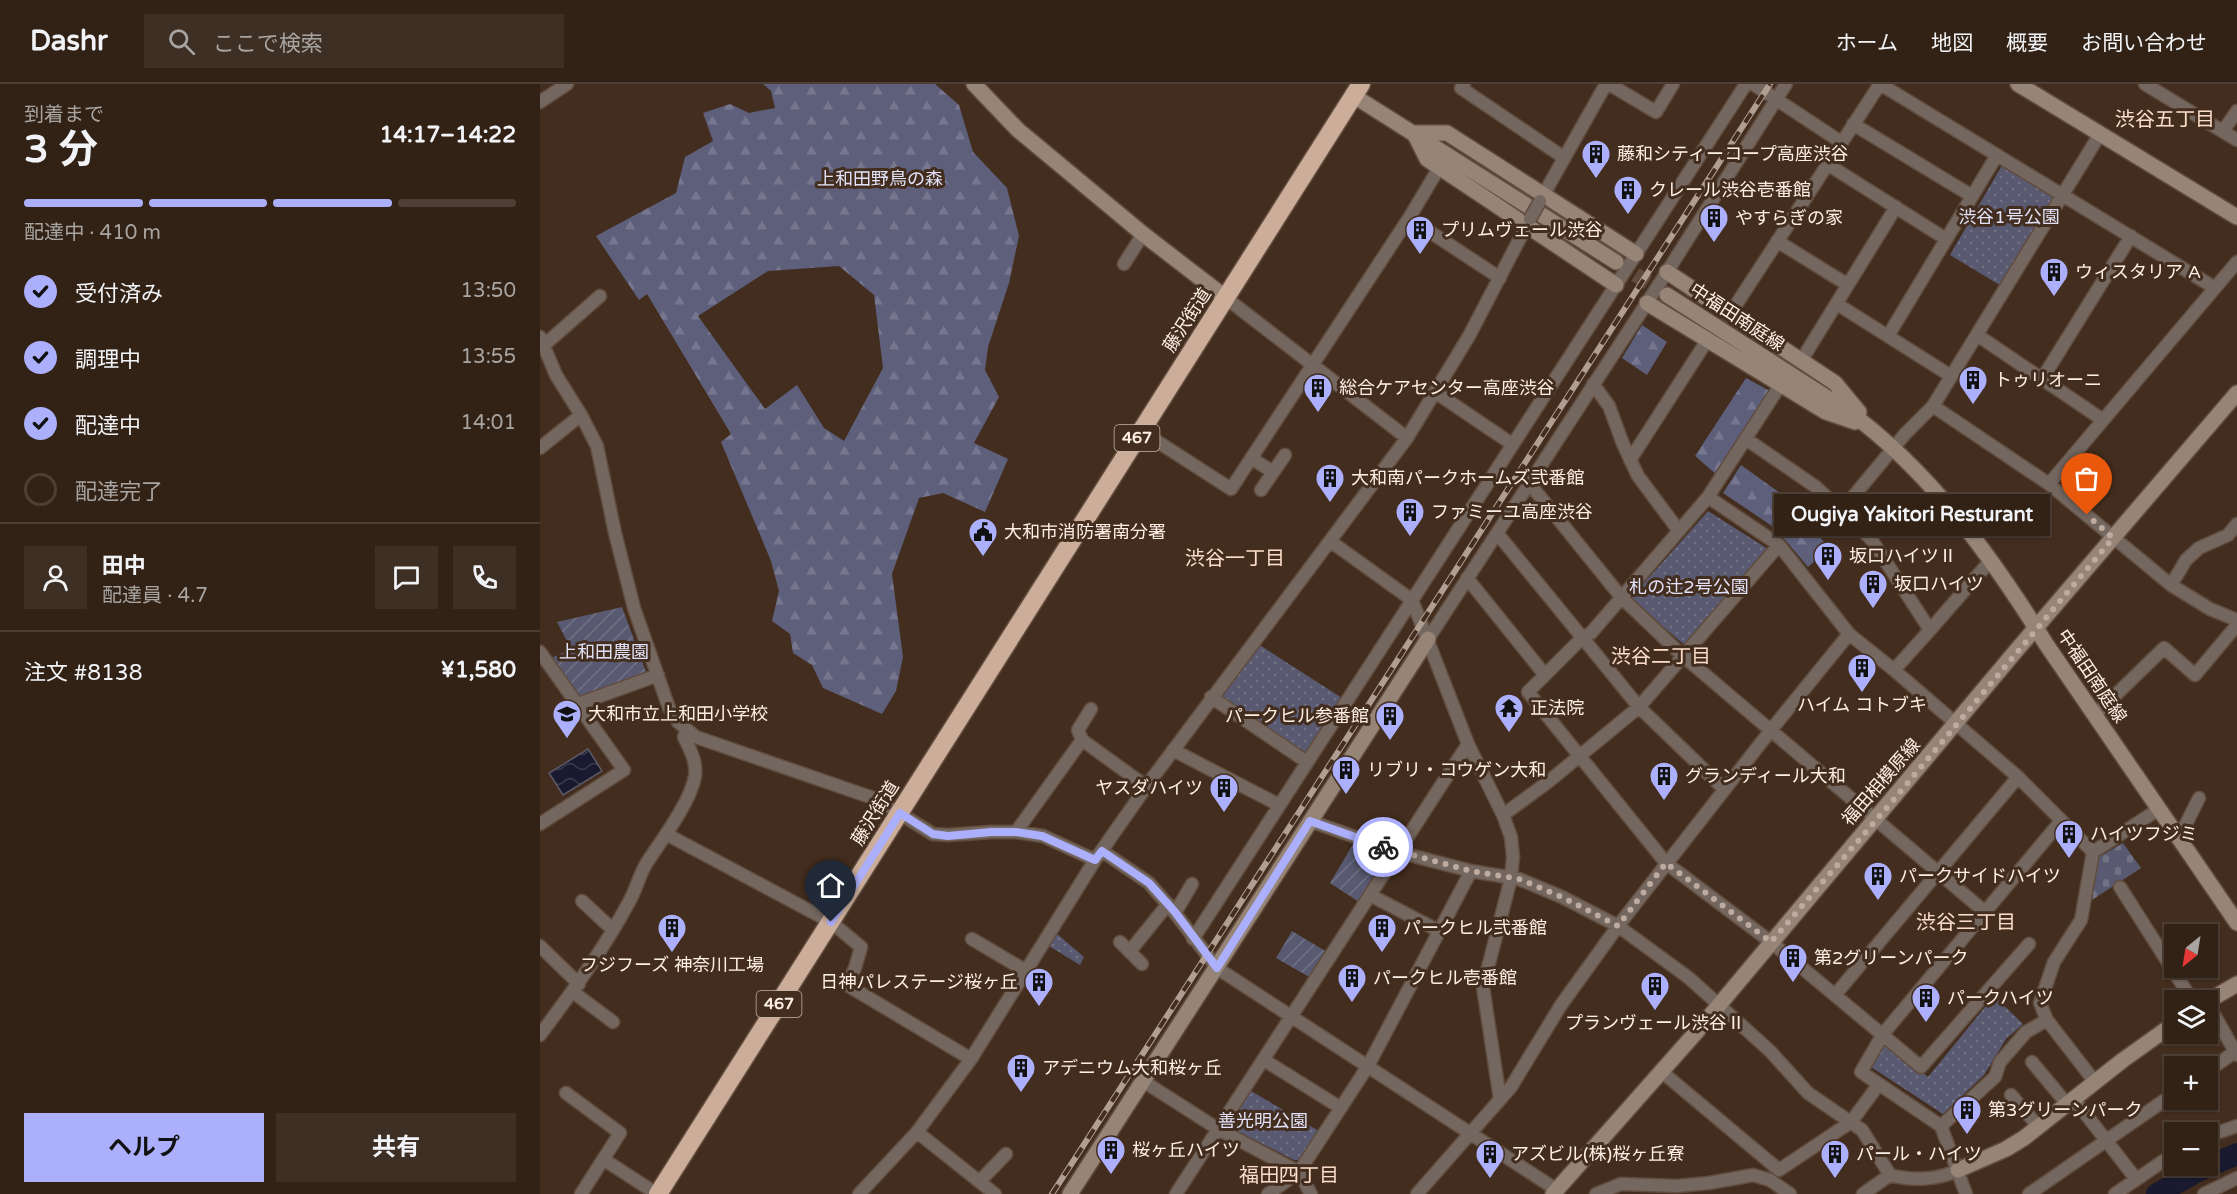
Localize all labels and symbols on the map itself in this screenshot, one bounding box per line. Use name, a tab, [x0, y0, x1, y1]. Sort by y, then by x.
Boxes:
district label: 渋谷五丁目	[2115, 108, 2215, 132]
building icon: 藤和シティーコープ高座渋谷	[1580, 138, 1612, 180]
place label: 藤和シティーコープ高座渋谷	[1617, 143, 1849, 165]
park label: 上和田野鳥の森	[817, 168, 943, 190]
building icon: クレール渋谷壱番館	[1612, 174, 1644, 216]
place label: クレール渋谷壱番館	[1649, 179, 1811, 201]
building icon: やすらぎの家	[1698, 202, 1730, 244]
park label: 渋谷1号公園	[1958, 206, 2060, 228]
place label: やすらぎの家	[1735, 207, 1843, 229]
building icon: プリムヴェール渋谷	[1404, 214, 1436, 256]
place label: プリムヴェール渋谷	[1441, 219, 1603, 241]
building icon: ウィスタリア A	[2038, 256, 2070, 298]
place label: ウィスタリア A	[2075, 261, 2201, 283]
street label: 中福田南庭線	[1686, 278, 1788, 356]
street label: 藤沢街道	[1158, 284, 1216, 356]
building icon: トゥリオーニ	[1957, 364, 1989, 406]
place label: トゥリオーニ	[1994, 369, 2102, 391]
building icon: 総合ケアセンター高座渋谷	[1302, 372, 1334, 414]
place label: 総合ケアセンター高座渋谷	[1339, 377, 1555, 399]
road number: 467	[1114, 425, 1160, 451]
pin	[2061, 453, 2112, 515]
building icon: 大和南パークホームズ弐番館	[1314, 462, 1346, 504]
place label: 大和南パークホームズ弐番館	[1351, 467, 1584, 489]
callout: Ougiya Yakitori Resturant	[1775, 494, 2051, 536]
building icon: ファミーユ高座渋谷	[1394, 496, 1426, 538]
place label: ファミーユ高座渋谷	[1431, 501, 1593, 523]
public building icon: 大和市消防署南分署	[967, 516, 999, 558]
place label: 大和市消防署南分署	[1004, 521, 1166, 543]
building icon: 坂口ハイツⅡ	[1812, 540, 1844, 582]
place label: 坂口ハイツⅡ	[1849, 545, 1957, 567]
district label: 渋谷一丁目	[1185, 547, 1285, 571]
building icon: 坂口ハイツ	[1857, 568, 1889, 610]
place label: 坂口ハイツ	[1894, 573, 1984, 595]
park label: 札の辻2号公園	[1629, 576, 1749, 598]
street label: 中福田南庭線	[2053, 625, 2131, 727]
park label: 上和田農園	[559, 641, 649, 663]
district label: 渋谷二丁目	[1611, 645, 1711, 669]
building icon: ハイム コトブキ	[1846, 652, 1878, 694]
temple icon: 正法院	[1493, 692, 1525, 734]
place label: ハイム コトブキ	[1797, 694, 1927, 716]
place label: 正法院	[1530, 697, 1584, 719]
school or university icon: 大和市立上和田小学校	[551, 698, 583, 740]
building icon: パークヒル参番館	[1374, 700, 1406, 742]
place label: 大和市立上和田小学校	[588, 703, 768, 725]
place label: パークヒル参番館	[1225, 705, 1369, 727]
street label: 福田相模原線	[1837, 734, 1925, 830]
building icon: リブリ・コウゲン大和	[1330, 754, 1362, 796]
place label: リブリ・コウゲン大和	[1367, 759, 1546, 781]
building icon: グランディール大和	[1648, 760, 1680, 802]
place label: グランディール大和	[1685, 765, 1846, 787]
building icon: ヤスダハイツ	[1208, 772, 1240, 814]
street label: 藤沢街道	[847, 777, 903, 849]
place label: ヤスダハイツ	[1095, 777, 1203, 799]
courier	[1353, 817, 1413, 877]
building icon: ハイツフジミ	[2053, 818, 2085, 860]
place label: ハイツフジミ	[2090, 823, 2198, 845]
pin	[805, 860, 856, 922]
building icon: パークサイドハイツ	[1862, 860, 1894, 902]
place label: パークサイドハイツ	[1899, 865, 2061, 887]
district label: 渋谷三丁目	[1916, 911, 2016, 935]
building icon: フジフーズ 神奈川工場	[656, 912, 688, 954]
building icon: パークヒル弐番館	[1366, 912, 1398, 954]
place label: パークヒル弐番館	[1403, 917, 1547, 939]
north arrow	[2164, 924, 2218, 978]
building icon: 第2グリーンパーク	[1777, 942, 1809, 984]
place label: 第2グリーンパーク	[1814, 947, 1968, 969]
place label: フジフーズ 神奈川工場	[580, 954, 764, 976]
building icon: パークヒル壱番館	[1336, 962, 1368, 1004]
building icon: 日神パレステージ桜ヶ丘	[1023, 966, 1055, 1008]
place label: パークヒル壱番館	[1373, 967, 1517, 989]
building icon: プランヴェール渋谷Ⅱ	[1639, 970, 1671, 1012]
place label: 日神パレステージ桜ヶ丘	[820, 971, 1018, 993]
building icon: パークハイツ	[1910, 982, 1942, 1024]
place label: パークハイツ	[1947, 987, 2054, 1009]
road number: 467	[756, 991, 802, 1017]
place label: プランヴェール渋谷Ⅱ	[1565, 1012, 1745, 1034]
building icon: アデニウム大和桜ヶ丘	[1005, 1052, 1037, 1094]
place label: アデニウム大和桜ヶ丘	[1042, 1057, 1222, 1079]
building icon: 第3グリーンパーク	[1951, 1094, 1983, 1136]
place label: 第3グリーンパーク	[1988, 1099, 2142, 1121]
park label: 善光明公園	[1218, 1110, 1308, 1132]
building icon: 桜ヶ丘ハイツ	[1095, 1134, 1127, 1176]
building icon: アズビル(株)桜ヶ丘寮	[1474, 1138, 1506, 1180]
building icon: パール・ハイツ	[1819, 1138, 1851, 1180]
place label: 桜ヶ丘ハイツ	[1132, 1139, 1240, 1161]
place label: アズビル(株)桜ヶ丘寮	[1511, 1143, 1684, 1165]
place label: パール・ハイツ	[1856, 1143, 1982, 1165]
district label: 福田四丁目	[1239, 1164, 1339, 1188]

